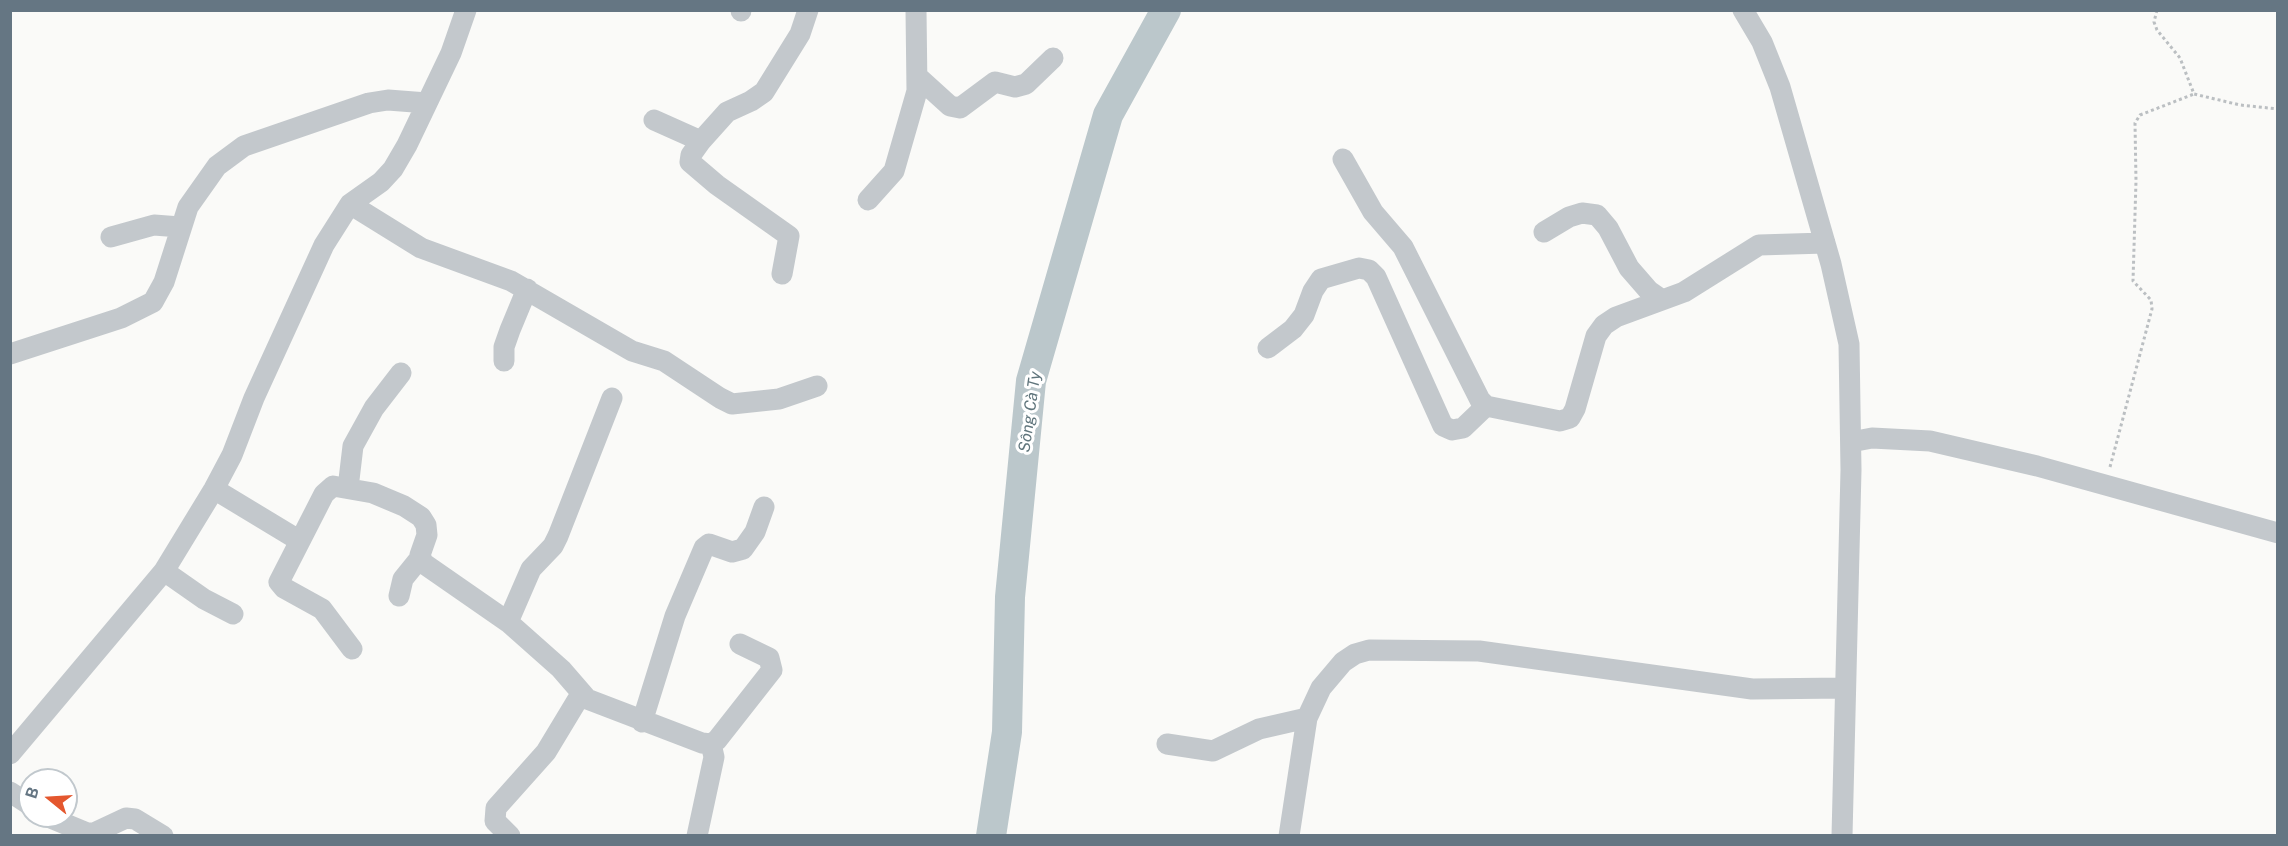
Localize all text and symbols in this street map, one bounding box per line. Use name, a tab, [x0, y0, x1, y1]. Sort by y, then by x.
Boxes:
water label: Sông Cà Ty	[1015, 370, 1045, 454]
north arrow	[18, 768, 78, 828]
text: B	[22, 785, 43, 801]

